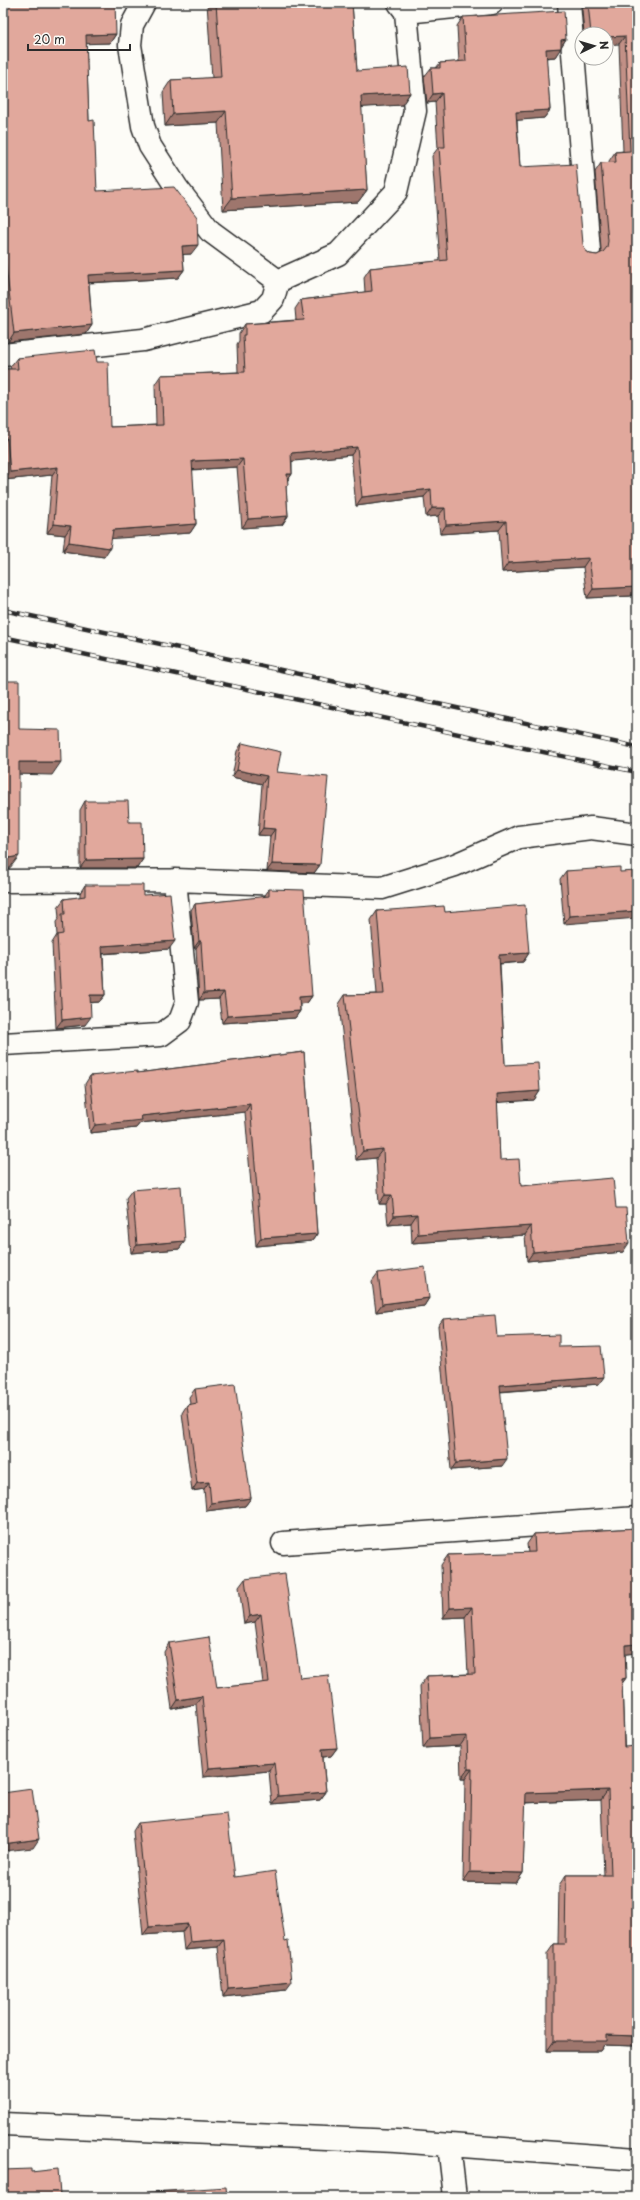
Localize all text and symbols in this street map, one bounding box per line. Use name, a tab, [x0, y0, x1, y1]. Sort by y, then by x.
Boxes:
scale bar	[28, 26, 130, 52]
north arrow	[574, 26, 614, 66]
text: 20 m	[34, 30, 65, 48]
text: N	[596, 40, 613, 50]

